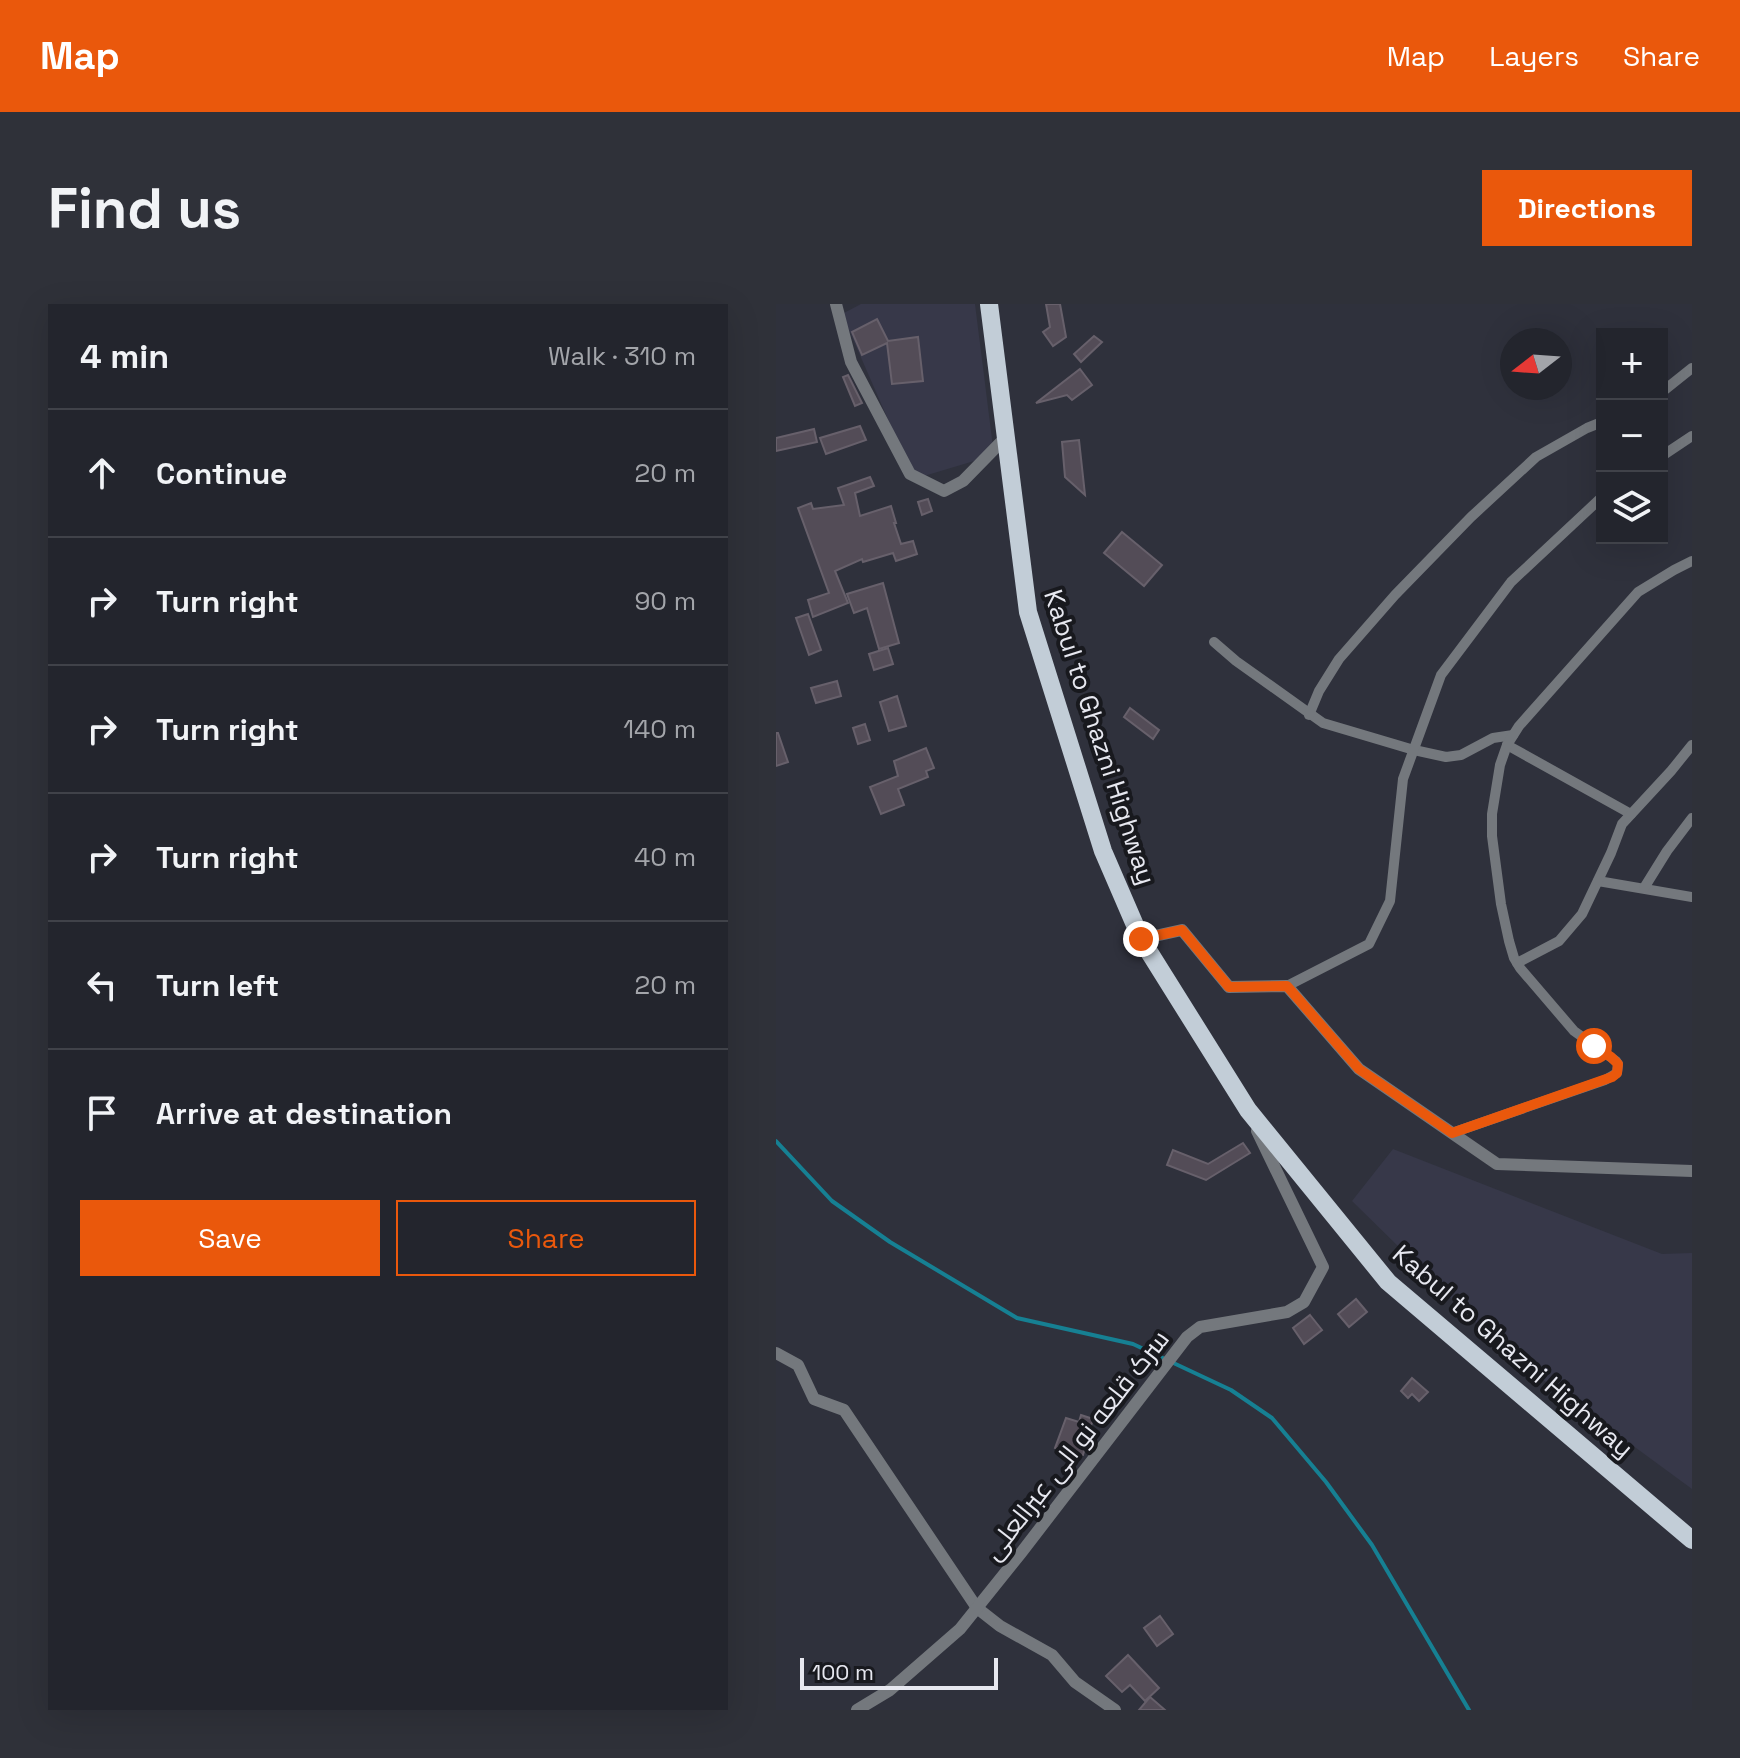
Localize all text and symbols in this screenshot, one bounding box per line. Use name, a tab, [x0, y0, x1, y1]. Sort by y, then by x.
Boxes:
text: Map	[40, 32, 120, 80]
text: Map	[1387, 38, 1445, 74]
text: Layers	[1489, 38, 1579, 74]
text: Share	[1623, 38, 1700, 74]
button: Directions	[1482, 170, 1692, 246]
text: Find us	[48, 173, 241, 244]
north arrow	[1500, 328, 1572, 400]
map controls	[1596, 328, 1668, 544]
button: +	[1596, 328, 1668, 400]
text: 4 min	[80, 335, 169, 378]
text: Walk · 310 m	[548, 339, 696, 373]
button: −	[1596, 400, 1668, 472]
icon: ahead	[80, 451, 124, 495]
text: Continue	[156, 454, 287, 493]
text: 20 m	[635, 456, 696, 490]
button: layers	[1596, 472, 1668, 544]
icon: right	[80, 579, 124, 623]
text: Turn right	[156, 582, 299, 621]
text: 90 m	[634, 584, 696, 618]
street label: Kabul to Ghazni Highway	[1036, 585, 1164, 889]
icon: right	[80, 707, 124, 751]
text: Turn right	[156, 710, 299, 749]
text: 140 m	[623, 712, 696, 746]
icon: right	[80, 835, 124, 879]
text: Turn right	[156, 838, 299, 877]
text: 40 m	[634, 840, 696, 874]
route end	[1123, 921, 1159, 957]
icon: left	[80, 963, 124, 1007]
text: Turn left	[156, 966, 279, 1005]
text: 20 m	[635, 968, 696, 1002]
route start	[1576, 1028, 1612, 1064]
icon: arrive	[80, 1091, 124, 1135]
text: Arrive at destination	[156, 1094, 452, 1133]
button: Save	[80, 1200, 380, 1276]
button: Share	[396, 1200, 696, 1276]
street label: Kabul to Ghazni Highway	[1385, 1237, 1641, 1465]
street label: سرک قلعه نو الی عبرالعلی	[976, 1323, 1176, 1567]
scale bar	[800, 1654, 998, 1690]
text: 100 m	[812, 1658, 874, 1686]

